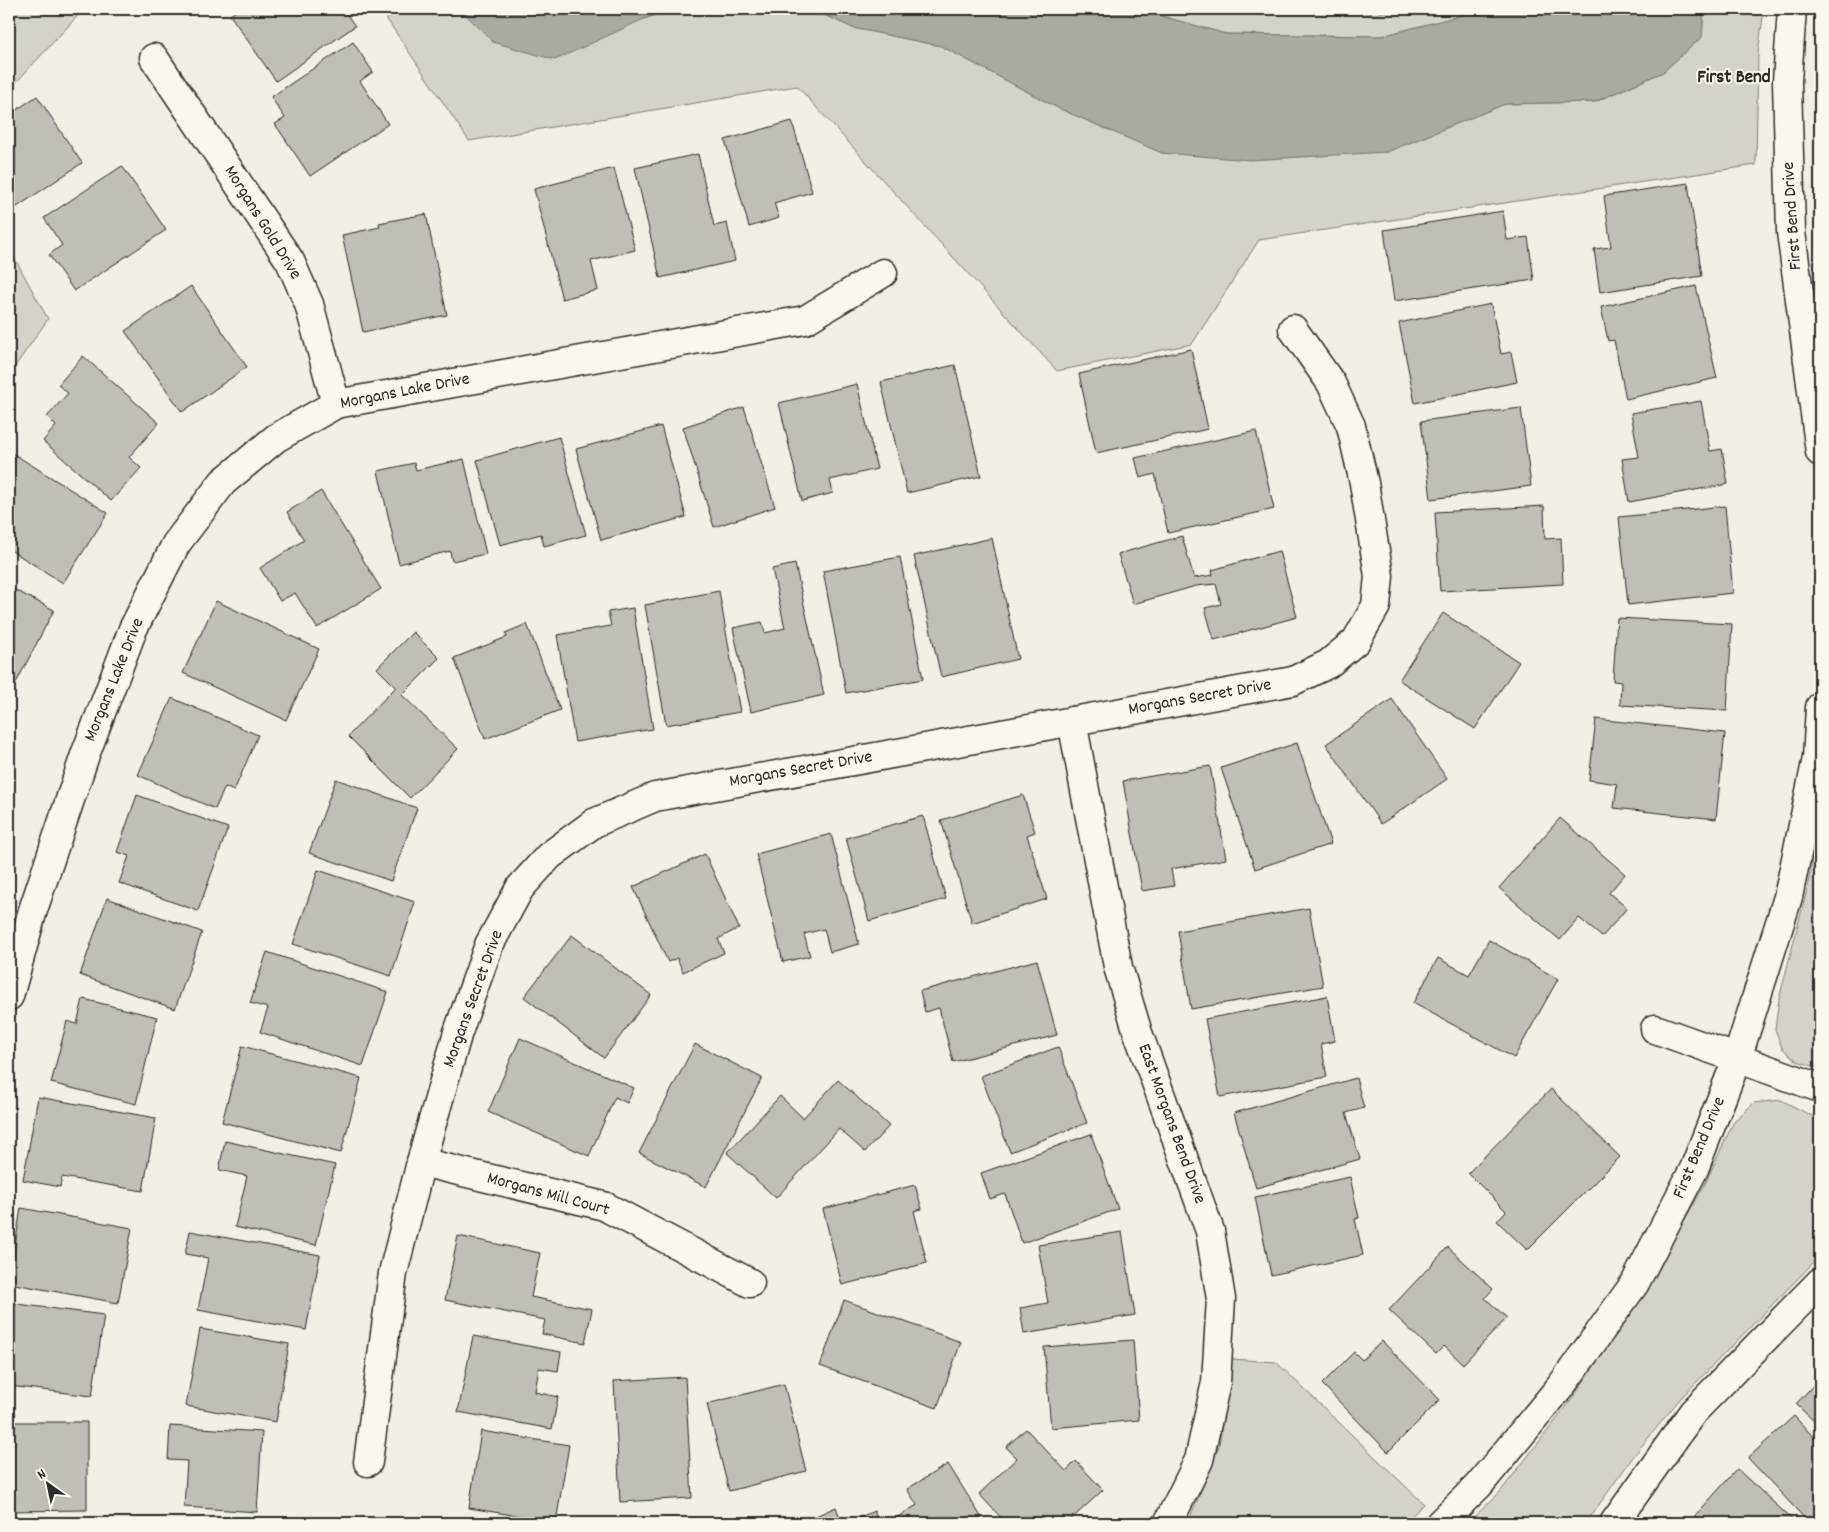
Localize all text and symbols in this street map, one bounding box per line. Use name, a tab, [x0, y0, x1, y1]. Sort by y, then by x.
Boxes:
district label: First Bend	[1697, 65, 1771, 92]
street label: Morgans Gold Drive	[217, 161, 307, 285]
street label: First Bend Drive	[1777, 161, 1809, 271]
street label: Morgans Lake Drive	[338, 367, 472, 417]
street label: Morgans Lake Drive	[79, 614, 151, 746]
street label: Morgans Secret Drive	[1127, 673, 1274, 723]
street label: Morgans Secret Drive	[728, 745, 875, 795]
street label: Morgans Secret Drive	[438, 927, 511, 1071]
street label: East Morgans Bend Drive	[1130, 1041, 1212, 1208]
street label: First Bend Drive	[1667, 1093, 1733, 1203]
street label: Morgans Mill Court	[484, 1167, 612, 1223]
north arrow	[22, 1460, 72, 1510]
text: N	[34, 1464, 50, 1485]

